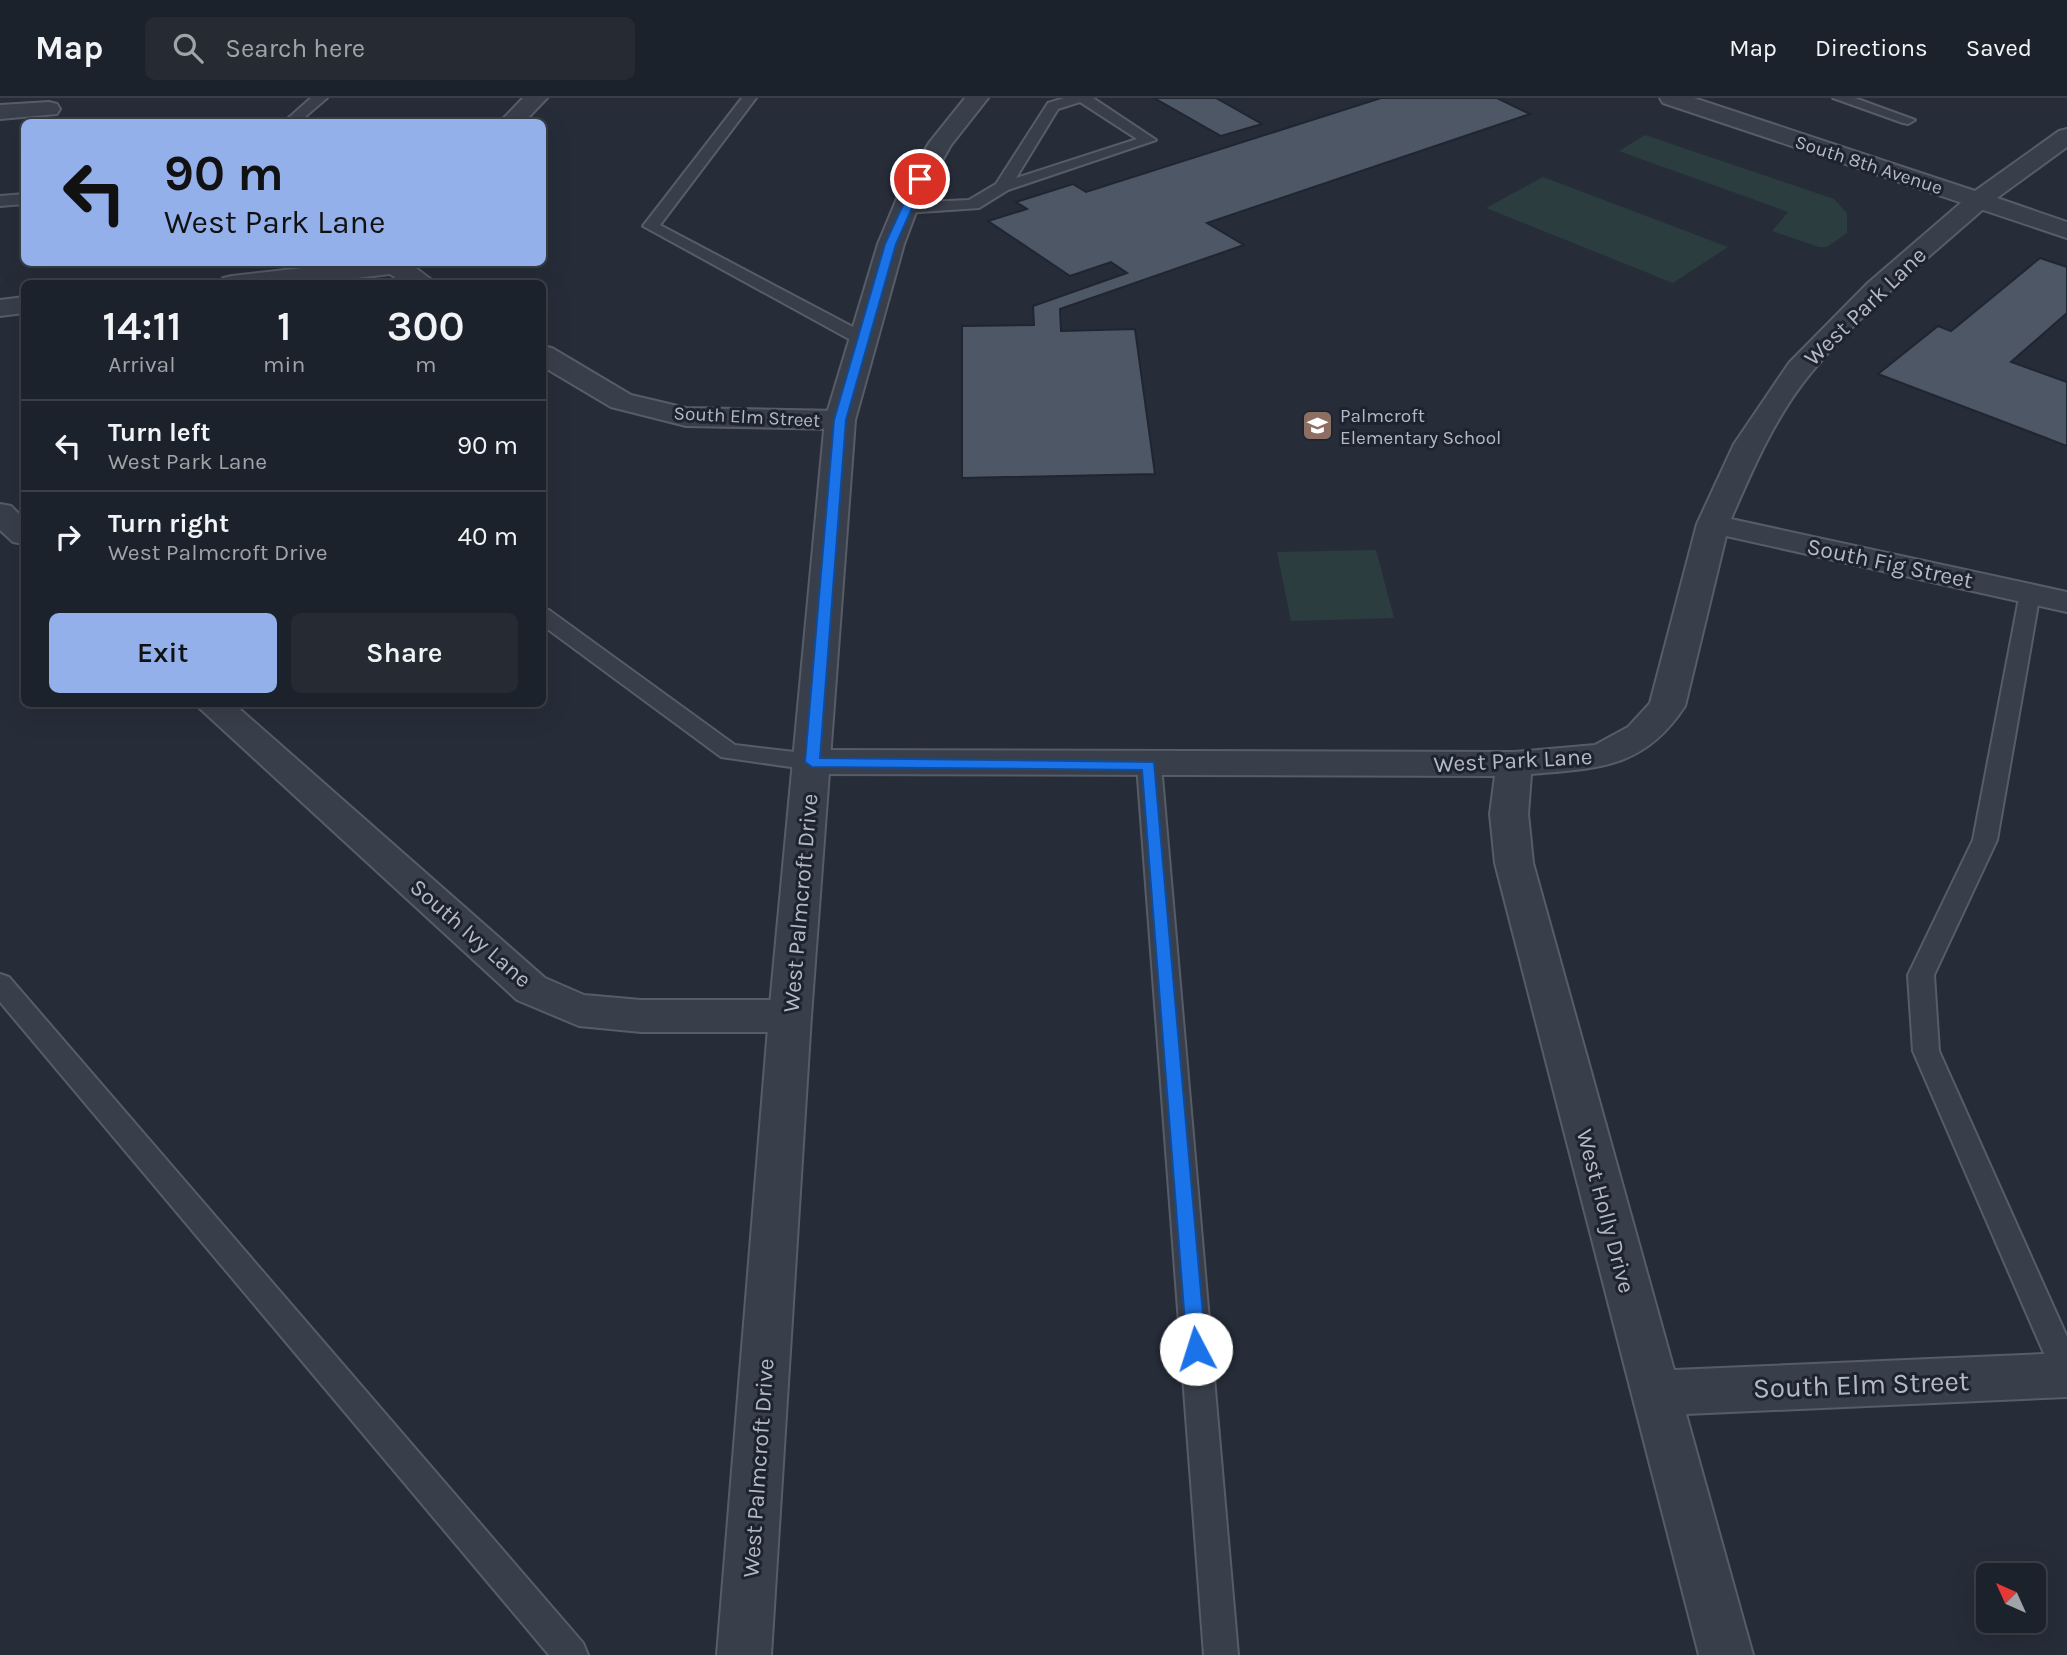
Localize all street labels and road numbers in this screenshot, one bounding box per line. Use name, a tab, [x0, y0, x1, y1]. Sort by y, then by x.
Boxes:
street label: South 8th Avenue	[1792, 131, 1945, 199]
street label: West Park Lane	[1799, 241, 1932, 371]
street label: South Elm Street	[673, 402, 821, 432]
street label: South Fig Street	[1804, 533, 1976, 594]
street label: West Park Lane	[1433, 743, 1593, 778]
street label: West Palmcroft Drive	[777, 792, 824, 1014]
street label: South Ivy Lane	[405, 873, 537, 993]
street label: West Holly Drive	[1571, 1126, 1640, 1296]
street label: West Palmcroft Drive	[737, 1358, 780, 1579]
street label: South Elm Street	[1752, 1364, 1970, 1405]

